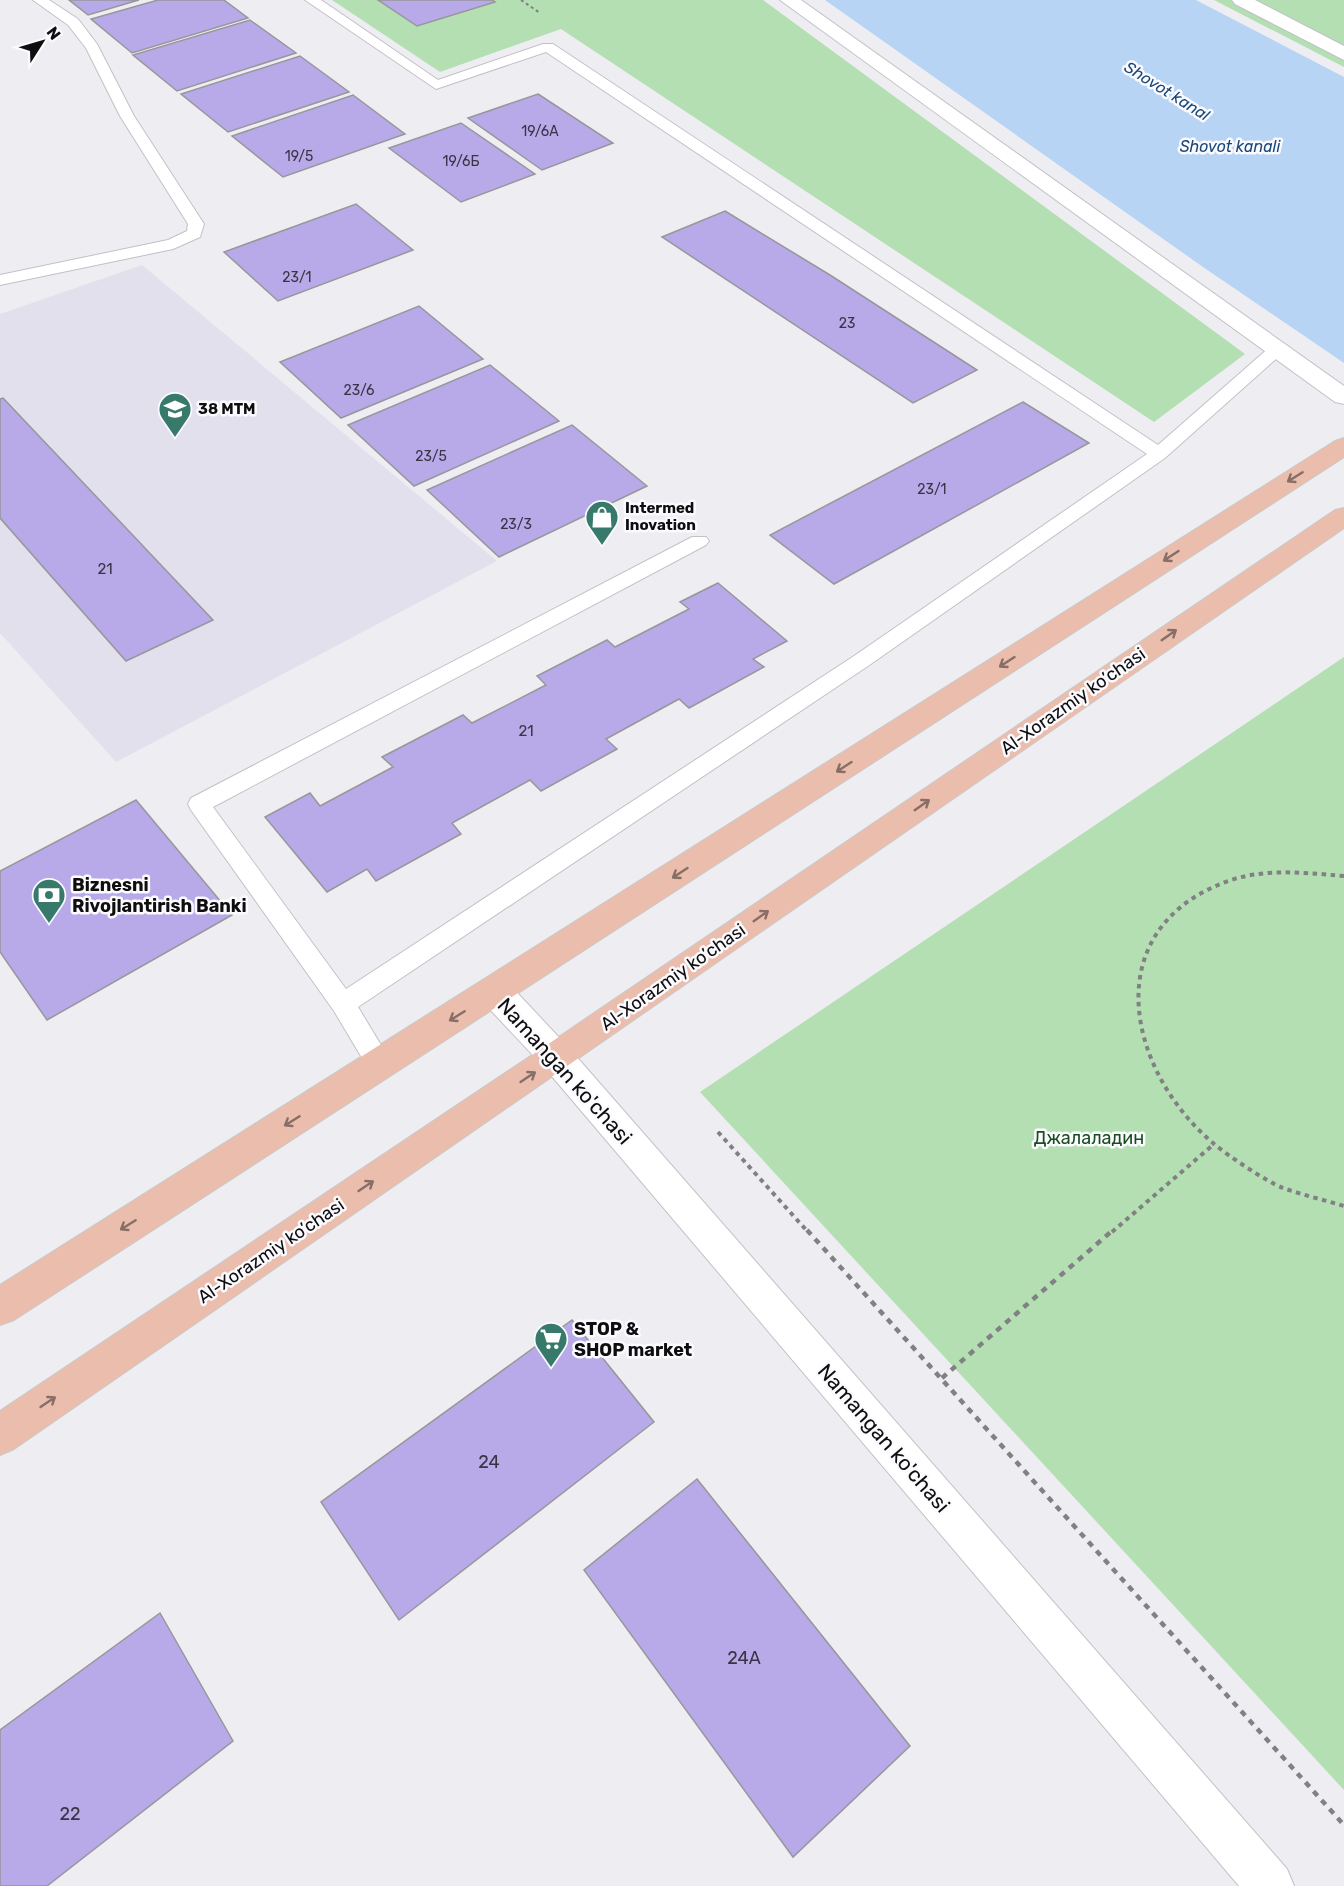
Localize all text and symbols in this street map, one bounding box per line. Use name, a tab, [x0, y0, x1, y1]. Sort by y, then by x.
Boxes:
north arrow	[12, 12, 72, 72]
text: N	[43, 23, 65, 44]
water label: Shovot kanal	[1121, 57, 1214, 125]
house number: 19/6А	[521, 123, 559, 140]
water label: Shovot kanali	[1180, 137, 1281, 156]
house number: 19/5	[285, 148, 313, 165]
house number: 19/6Б	[443, 153, 480, 170]
house number: 23/1	[282, 269, 312, 286]
house number: 23	[839, 315, 855, 332]
house number: 23/6	[343, 382, 375, 399]
school or university icon: 38 MTM	[157, 391, 193, 438]
place label: 38 MTM	[198, 400, 256, 418]
house number: 23/5	[415, 448, 447, 465]
one-way arrow	[1287, 471, 1303, 483]
house number: 23/1	[917, 481, 947, 498]
shop icon: Intermed Inovation	[584, 499, 620, 546]
place label: Intermed Inovation	[625, 499, 696, 534]
house number: 23/3	[500, 516, 532, 533]
one-way arrow	[1164, 550, 1180, 562]
house number: 21	[97, 560, 113, 578]
one-way arrow	[1160, 629, 1176, 641]
street label: Al-Xorazmiy ko’chasi	[996, 643, 1150, 759]
one-way arrow	[999, 655, 1016, 668]
house number: 21	[518, 722, 534, 740]
one-way arrow	[836, 761, 852, 773]
one-way arrow	[913, 799, 929, 811]
one-way arrow	[672, 867, 689, 879]
place label: Biznesni Rivojlantirish Banki	[72, 874, 247, 917]
bank icon: Biznesni Rivojlantirish Banki	[31, 877, 67, 924]
one-way arrow	[752, 910, 769, 922]
street label: Al-Xorazmiy ko’chasi	[596, 919, 750, 1035]
street label: Namangan ko'chasi	[493, 993, 637, 1149]
one-way arrow	[449, 1010, 466, 1022]
one-way arrow	[519, 1071, 535, 1083]
one-way arrow	[284, 1114, 301, 1127]
park label: Джалаладин	[1034, 1127, 1144, 1149]
one-way arrow	[357, 1180, 374, 1192]
street label: Al-Xorazmiy ko’chasi	[194, 1194, 348, 1308]
one-way arrow	[120, 1220, 137, 1232]
place label: STOP & SHOP market	[574, 1318, 692, 1361]
supermarket icon: STOP & SHOP market	[533, 1321, 569, 1368]
street label: Namangan ko'chasi	[813, 1359, 955, 1517]
one-way arrow	[40, 1396, 56, 1408]
house number: 24	[478, 1451, 500, 1473]
house number: 24A	[727, 1647, 761, 1669]
house number: 22	[59, 1803, 81, 1825]

